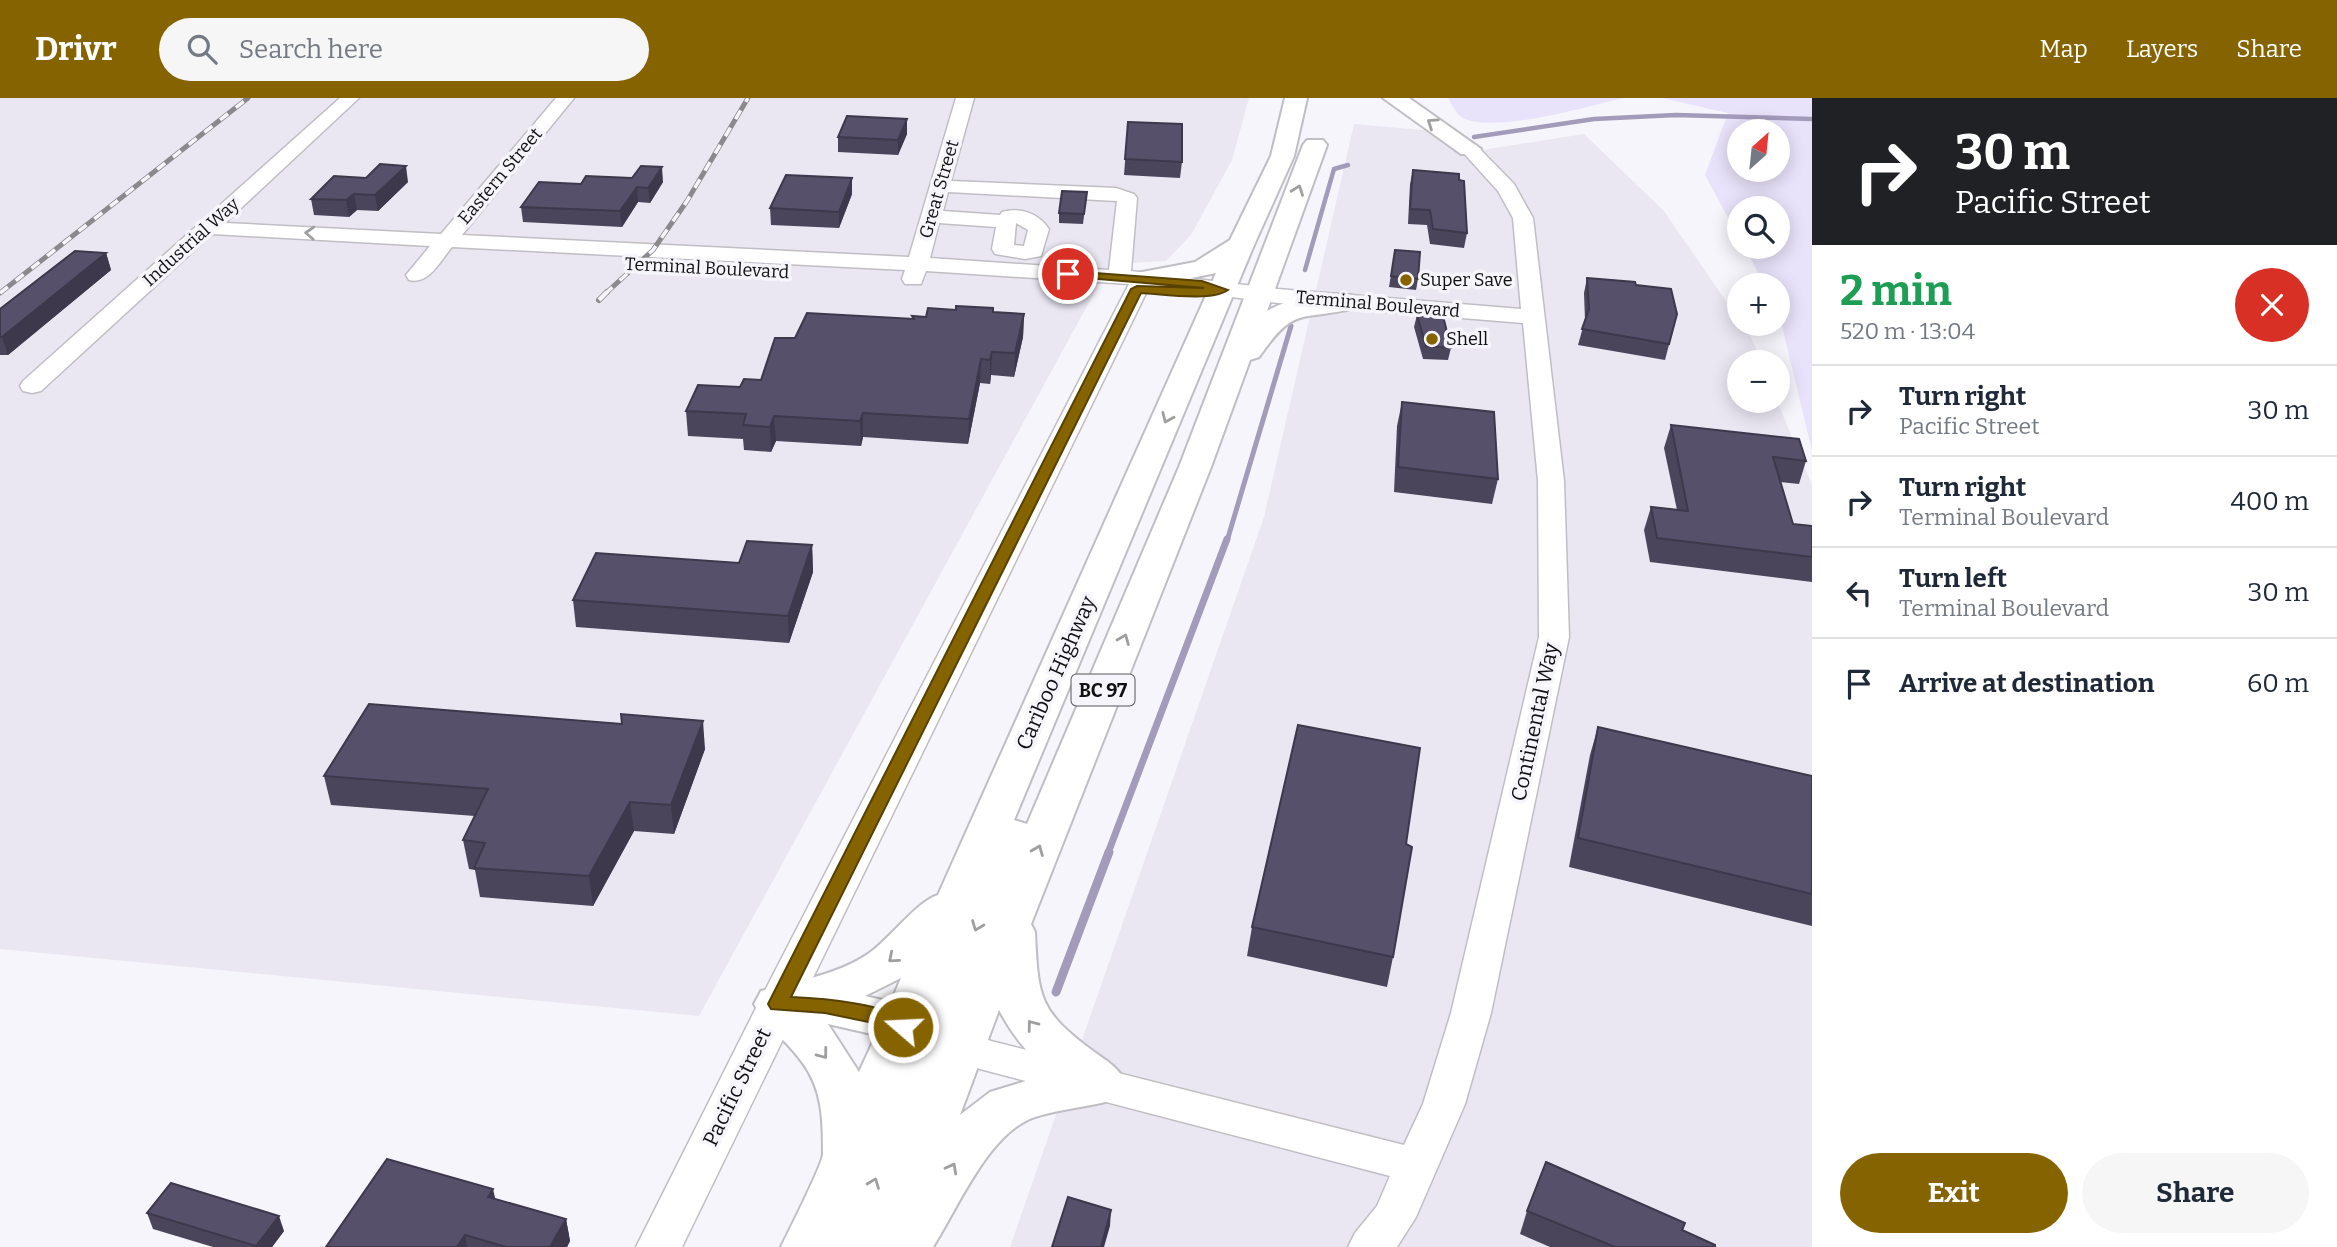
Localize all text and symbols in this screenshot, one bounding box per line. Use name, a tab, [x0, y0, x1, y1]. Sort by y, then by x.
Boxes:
search box	[159, 18, 649, 81]
text: Drivr	[35, 29, 117, 69]
icon: search	[183, 30, 221, 68]
text: Search here	[239, 34, 383, 65]
text: Map	[2040, 35, 2088, 63]
text: Layers	[2126, 35, 2198, 63]
text: Share	[2236, 35, 2302, 63]
one-way arrow	[1426, 118, 1439, 131]
north arrow	[1727, 119, 1790, 182]
map controls	[1727, 119, 1790, 413]
street label: Eastern Street	[453, 123, 547, 229]
text: 30 m	[1955, 123, 2070, 182]
icon: right	[1840, 126, 1931, 217]
street label: Great Street	[914, 137, 964, 241]
text: Pacific Street	[1955, 183, 2150, 221]
one-way arrow	[1290, 184, 1304, 197]
street label: Industrial Way	[138, 193, 244, 291]
button: search	[1727, 196, 1790, 259]
one-way arrow	[305, 225, 316, 240]
pin	[1038, 244, 1098, 304]
street label: Terminal Boulevard	[624, 253, 790, 283]
icon: arrive	[1049, 255, 1087, 293]
text: 2 min	[1840, 266, 1952, 316]
button: close	[2235, 268, 2309, 342]
place label: Super Save	[1420, 269, 1513, 291]
marker: Super Save	[1398, 272, 1414, 288]
button: +	[1727, 273, 1790, 336]
street label: Terminal Boulevard	[1295, 286, 1461, 322]
text: 520 m · 13:04	[1840, 317, 1975, 345]
place label: Shell	[1446, 328, 1488, 350]
marker: Shell	[1424, 331, 1440, 347]
button: −	[1727, 350, 1790, 413]
text: Turn right	[1899, 381, 2026, 412]
icon: right	[1840, 392, 1878, 430]
text: 30 m	[2248, 395, 2309, 426]
one-way arrow	[1161, 411, 1175, 423]
text: Pacific Street	[1899, 412, 2040, 440]
text: Turn right	[1899, 472, 2026, 503]
icon: right	[1840, 483, 1878, 521]
text: 400 m	[2230, 486, 2309, 517]
text: Terminal Boulevard	[1899, 503, 2109, 531]
text: Turn left	[1899, 563, 2007, 594]
icon: left	[1840, 574, 1878, 612]
text: 30 m	[2248, 577, 2309, 608]
street label: Cariboo Highway	[1010, 591, 1102, 754]
text: Terminal Boulevard	[1899, 594, 2109, 622]
one-way arrow	[1116, 634, 1130, 647]
street label: Continental Way	[1506, 640, 1565, 803]
icon: arrive	[1840, 665, 1878, 703]
text: Arrive at destination	[1899, 668, 2154, 699]
text: 60 m	[2247, 668, 2309, 699]
road number: BC 97	[1072, 674, 1134, 706]
one-way arrow	[1029, 844, 1043, 856]
one-way arrow	[972, 920, 986, 932]
one-way arrow	[889, 950, 901, 963]
position arrow	[866, 990, 940, 1064]
one-way arrow	[1027, 1020, 1040, 1033]
street label: Pacific Street	[697, 1023, 777, 1150]
one-way arrow	[815, 1046, 827, 1059]
button: Exit	[1840, 1153, 2068, 1233]
button: Share	[2082, 1153, 2309, 1233]
one-way arrow	[944, 1163, 957, 1175]
one-way arrow	[865, 1178, 879, 1190]

